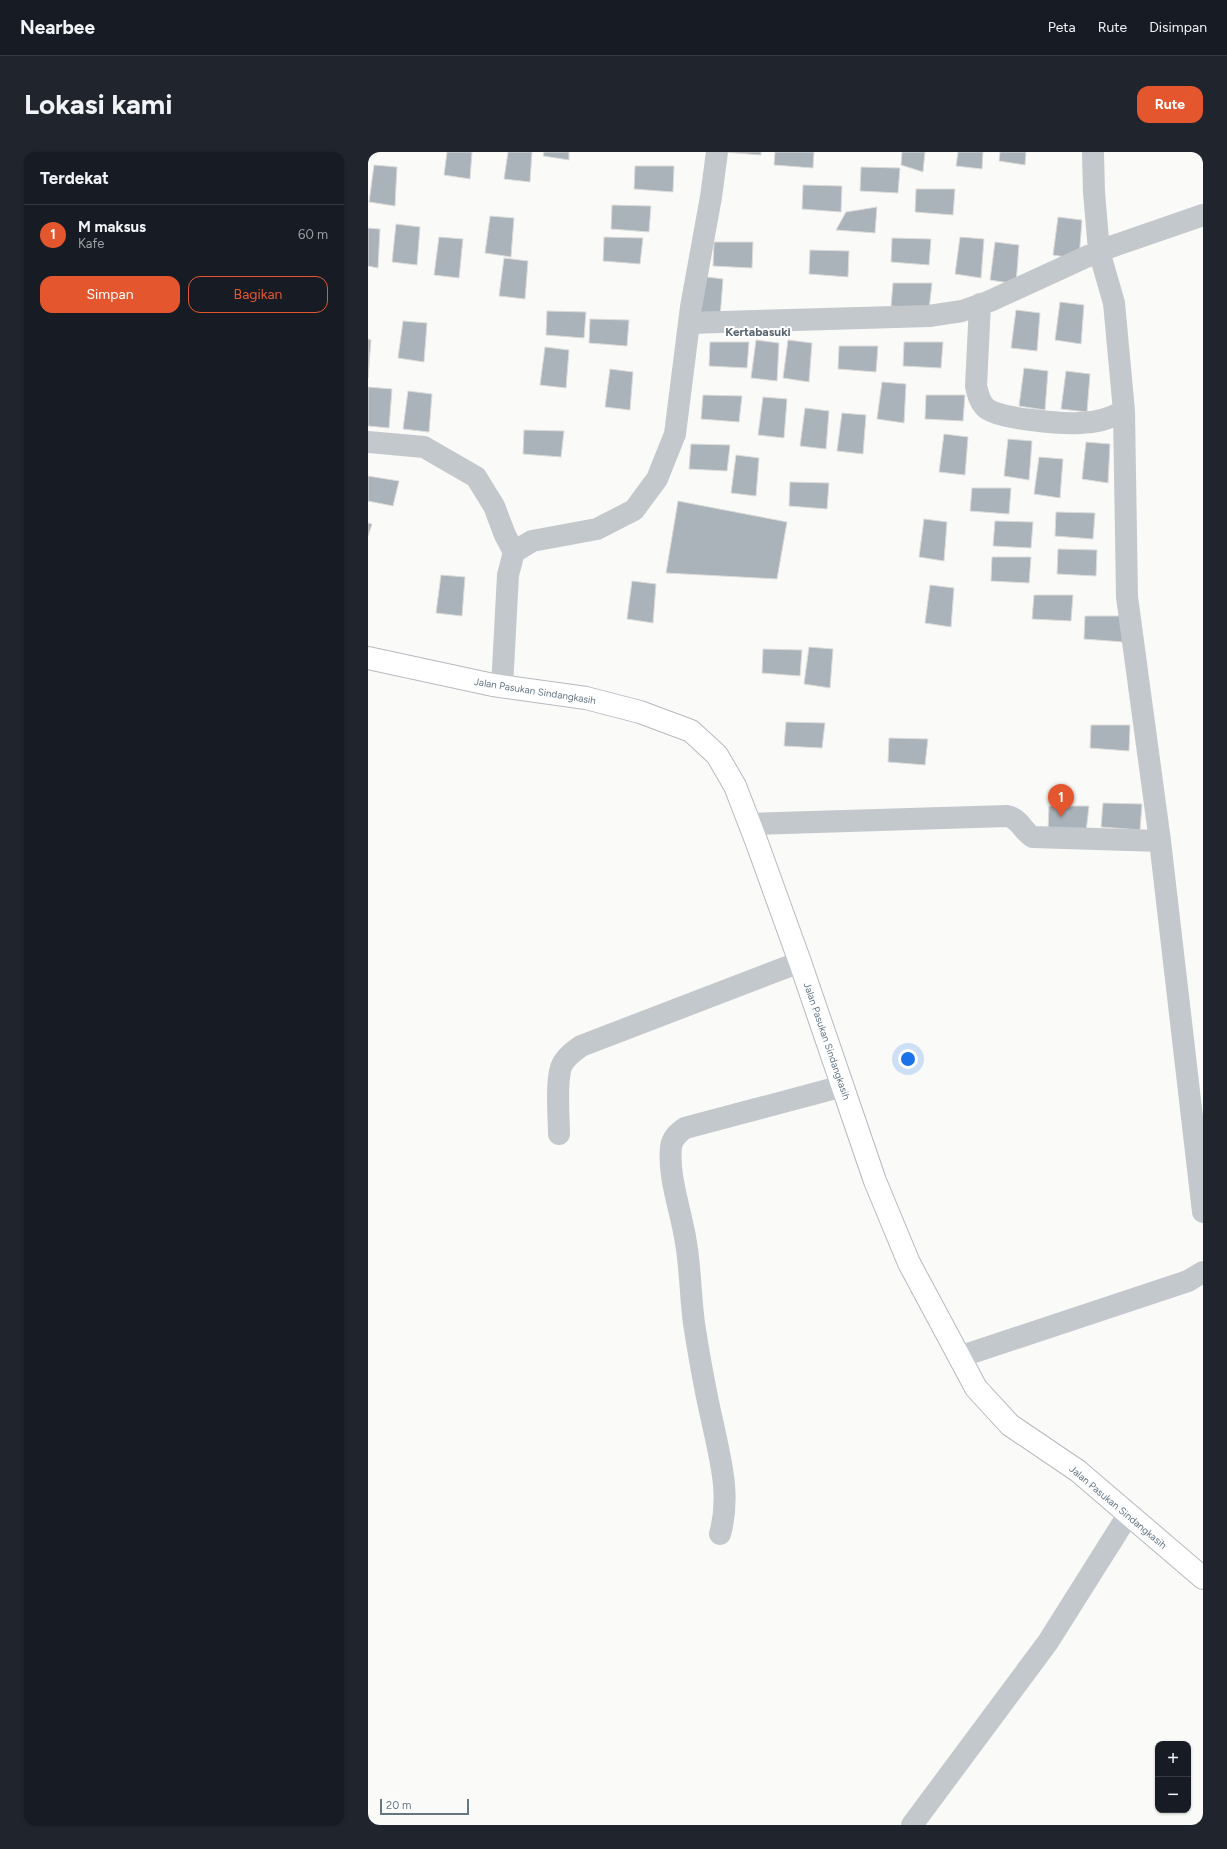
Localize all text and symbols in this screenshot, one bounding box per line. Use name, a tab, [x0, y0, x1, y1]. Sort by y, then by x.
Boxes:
text: Nearbee	[20, 16, 95, 39]
text: Peta	[1048, 19, 1076, 36]
text: Rute	[1098, 19, 1127, 36]
text: Disimpan	[1149, 19, 1207, 36]
button: Rute	[1137, 86, 1203, 123]
text: Lokasi kami	[24, 87, 173, 121]
text: Terdekat	[40, 168, 109, 188]
text: M maksus	[78, 218, 146, 236]
text: 1	[50, 227, 56, 242]
text: 60 m	[298, 227, 328, 242]
text: Kafe	[78, 236, 104, 251]
button: Simpan	[40, 276, 180, 313]
button: Bagikan	[188, 276, 328, 313]
district label: Kertabasuki	[725, 325, 791, 339]
street label: Jalan Pasukan Sindangkasih	[473, 675, 597, 707]
pin: 1	[1048, 784, 1074, 817]
street label: Jalan Pasukan Sindangkasih	[801, 981, 853, 1102]
your location	[898, 1049, 918, 1069]
street label: Jalan Pasukan Sindangkasih	[1067, 1462, 1170, 1552]
map controls	[1155, 1741, 1191, 1813]
button: +	[1155, 1741, 1191, 1777]
button: −	[1155, 1777, 1191, 1813]
scale bar	[380, 1797, 469, 1816]
text: 20 m	[386, 1799, 411, 1812]

